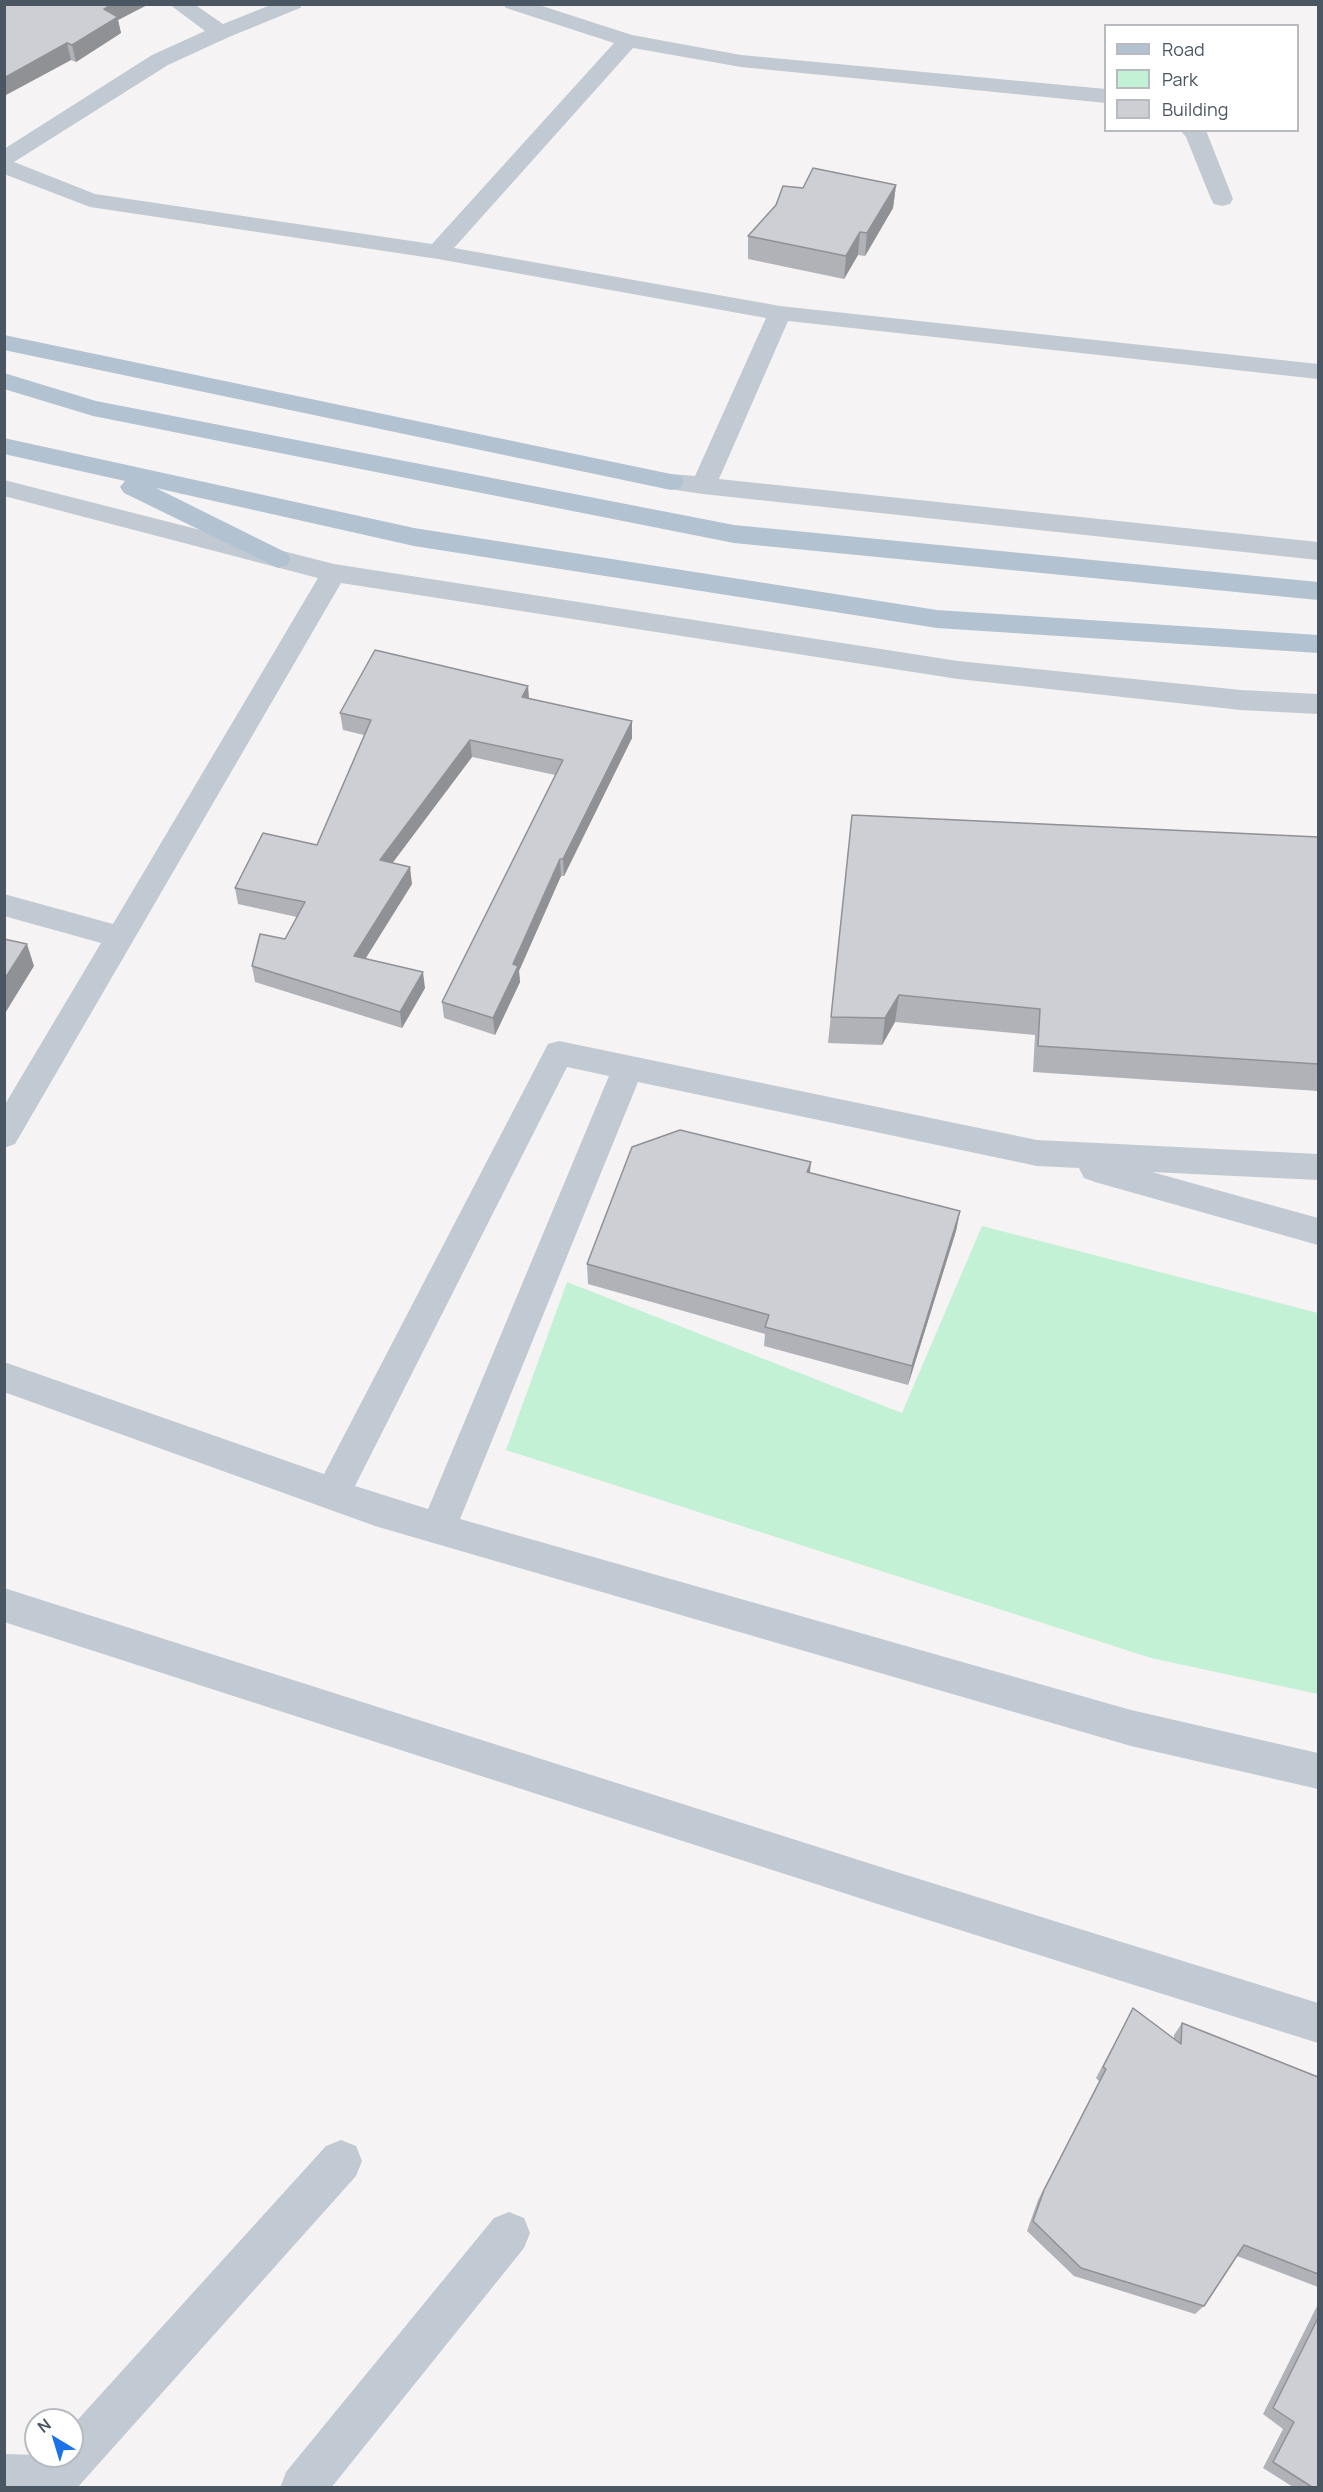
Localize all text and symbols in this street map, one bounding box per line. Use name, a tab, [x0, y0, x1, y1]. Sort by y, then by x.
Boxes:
legend	[1104, 24, 1299, 132]
text: Road	[1162, 37, 1205, 61]
text: Park	[1162, 67, 1198, 91]
text: Building	[1162, 97, 1228, 121]
north arrow	[24, 2408, 84, 2468]
text: N	[33, 2413, 55, 2438]

